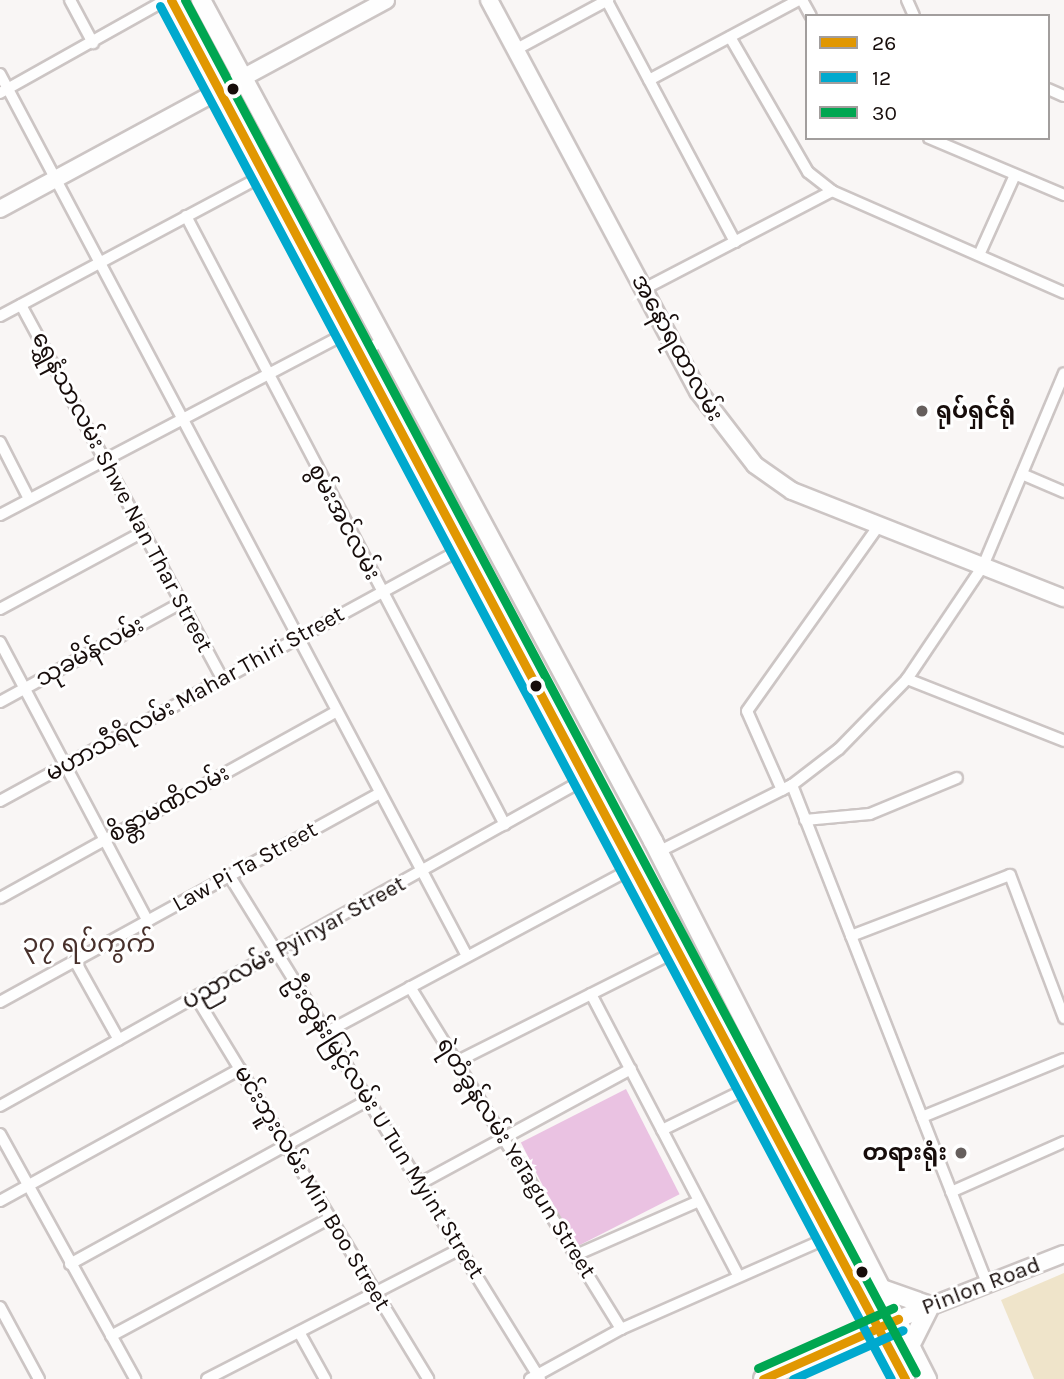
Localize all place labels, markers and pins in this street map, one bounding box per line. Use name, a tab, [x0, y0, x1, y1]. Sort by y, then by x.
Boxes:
unlabelled marker	[226, 82, 240, 96]
place label: ရုပ်ရှင်ရုံ	[936, 397, 1015, 425]
marker: ရုပ်ရှင်ရုံ	[914, 403, 930, 419]
unlabelled marker	[529, 679, 543, 693]
place label: တရားရုံး	[862, 1139, 947, 1167]
marker: တရားရုံး	[953, 1145, 969, 1161]
unlabelled marker	[855, 1265, 869, 1279]

